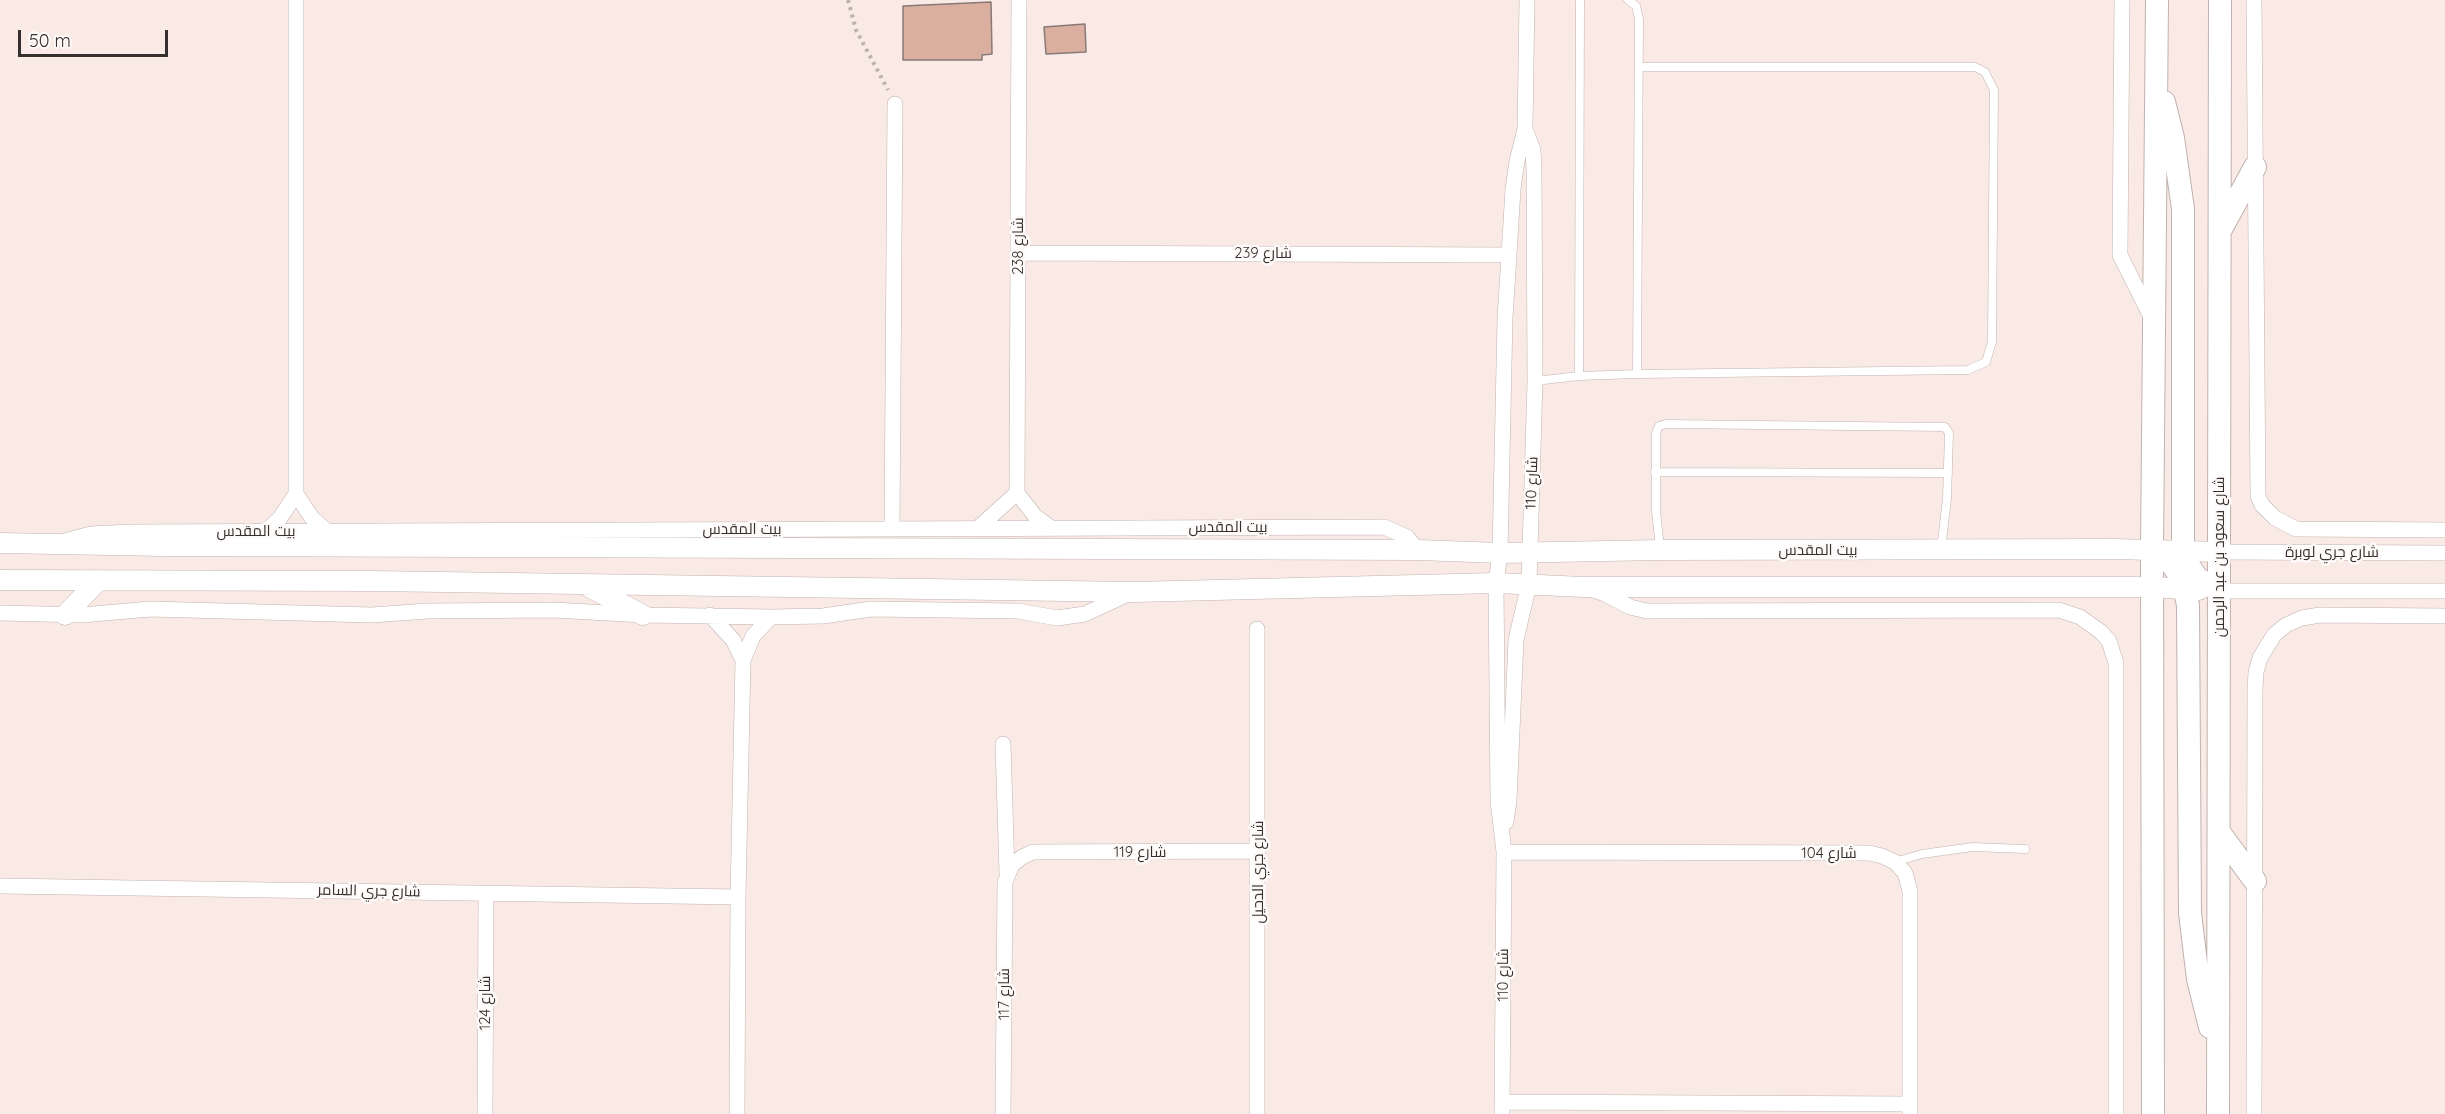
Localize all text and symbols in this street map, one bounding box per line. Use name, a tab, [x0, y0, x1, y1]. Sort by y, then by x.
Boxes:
scale bar	[21, 18, 171, 56]
text: 50 m	[29, 29, 71, 52]
street label: شارع 238	[1009, 217, 1027, 275]
street label: شارع 239	[1234, 244, 1292, 262]
street label: شارع 110	[1522, 456, 1542, 510]
street label: شارع سعود بن عبد الرحمن	[2210, 477, 2228, 637]
street label: بيت المقدس	[1189, 518, 1267, 536]
street label: بيت المقدس	[703, 520, 781, 538]
street label: بيت المقدس	[217, 522, 295, 540]
street label: بيت المقدس	[1779, 541, 1857, 559]
street label: شارع جري لوبرة	[2285, 543, 2379, 561]
street label: شارع جري الدحيل	[1249, 821, 1267, 923]
street label: شارع 119	[1114, 843, 1166, 861]
street label: شارع 104	[1801, 844, 1857, 862]
street label: شارع جري السامر	[317, 881, 421, 901]
street label: شارع 110	[1494, 948, 1512, 1002]
street label: شارع 117	[995, 968, 1013, 1020]
street label: شارع 124	[476, 976, 494, 1030]

